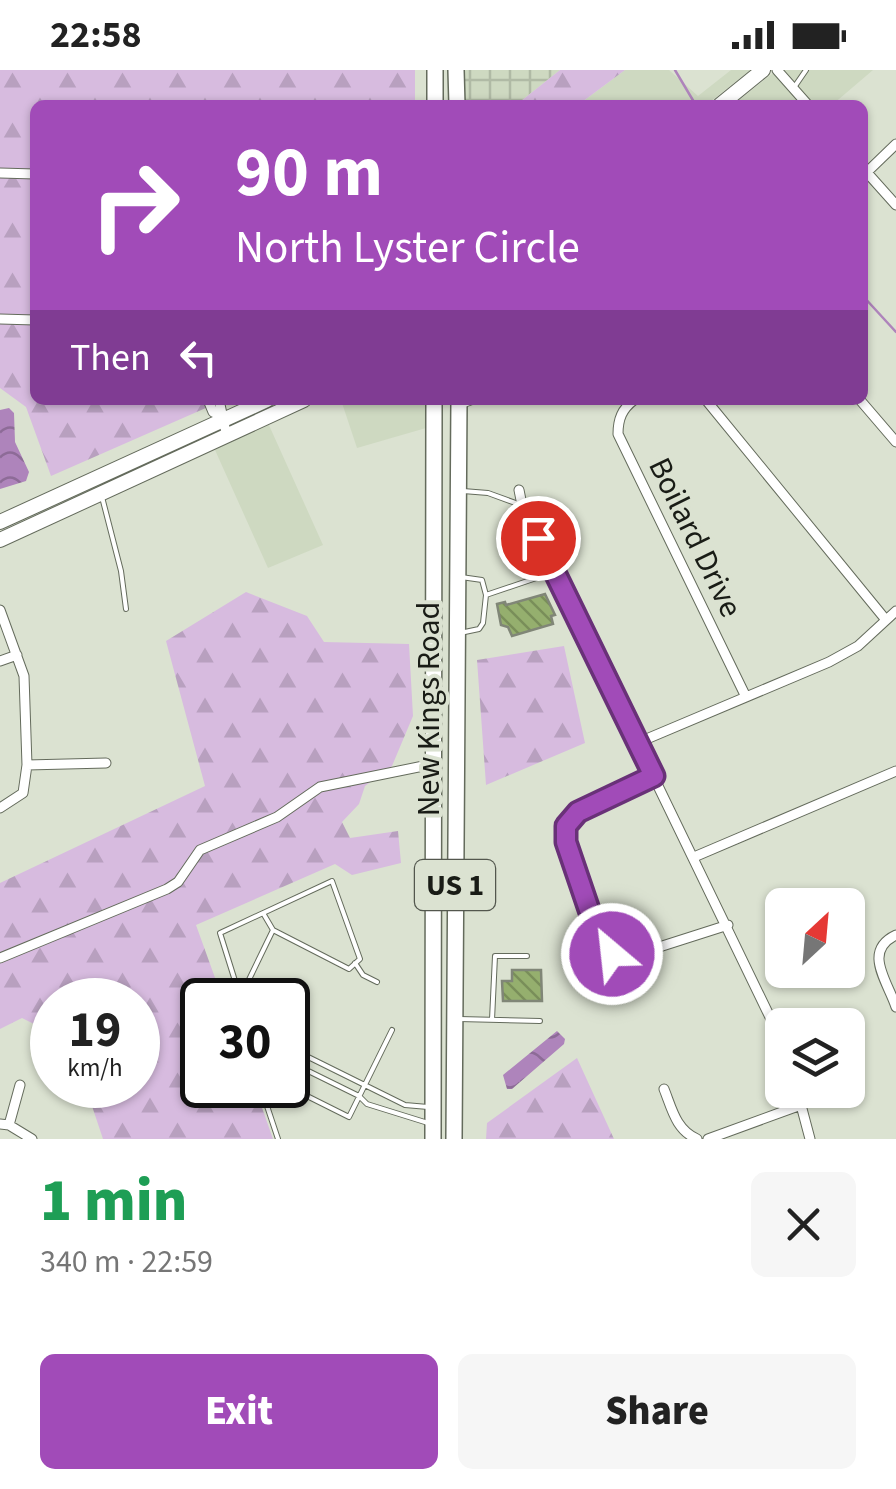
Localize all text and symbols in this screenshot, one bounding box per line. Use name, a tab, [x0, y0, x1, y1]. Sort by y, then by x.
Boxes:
text: 22:58	[50, 8, 142, 62]
text: 90 m	[235, 123, 383, 223]
icon: right	[70, 140, 200, 270]
text: North Lyster Circle	[235, 216, 580, 280]
icon: left	[171, 330, 226, 385]
text: Then	[70, 331, 151, 385]
street label: Boilard Drive	[637, 450, 754, 625]
pin	[496, 496, 581, 581]
icon: arrive	[511, 511, 566, 566]
street label: New Kings Road	[406, 602, 452, 816]
road number: US 1	[415, 860, 495, 910]
north arrow	[765, 888, 865, 988]
map controls	[765, 888, 865, 1108]
position arrow	[560, 902, 664, 1006]
speed limit sign: 30	[180, 978, 310, 1108]
text: 19	[69, 995, 121, 1066]
button: layers	[765, 1008, 865, 1108]
text: km/h	[67, 1050, 123, 1086]
text: 1 min	[40, 1159, 187, 1244]
button: close	[751, 1172, 856, 1277]
text: 340 m · 22:59	[40, 1239, 213, 1285]
button: Exit	[40, 1354, 438, 1469]
button: Share	[458, 1354, 856, 1469]

